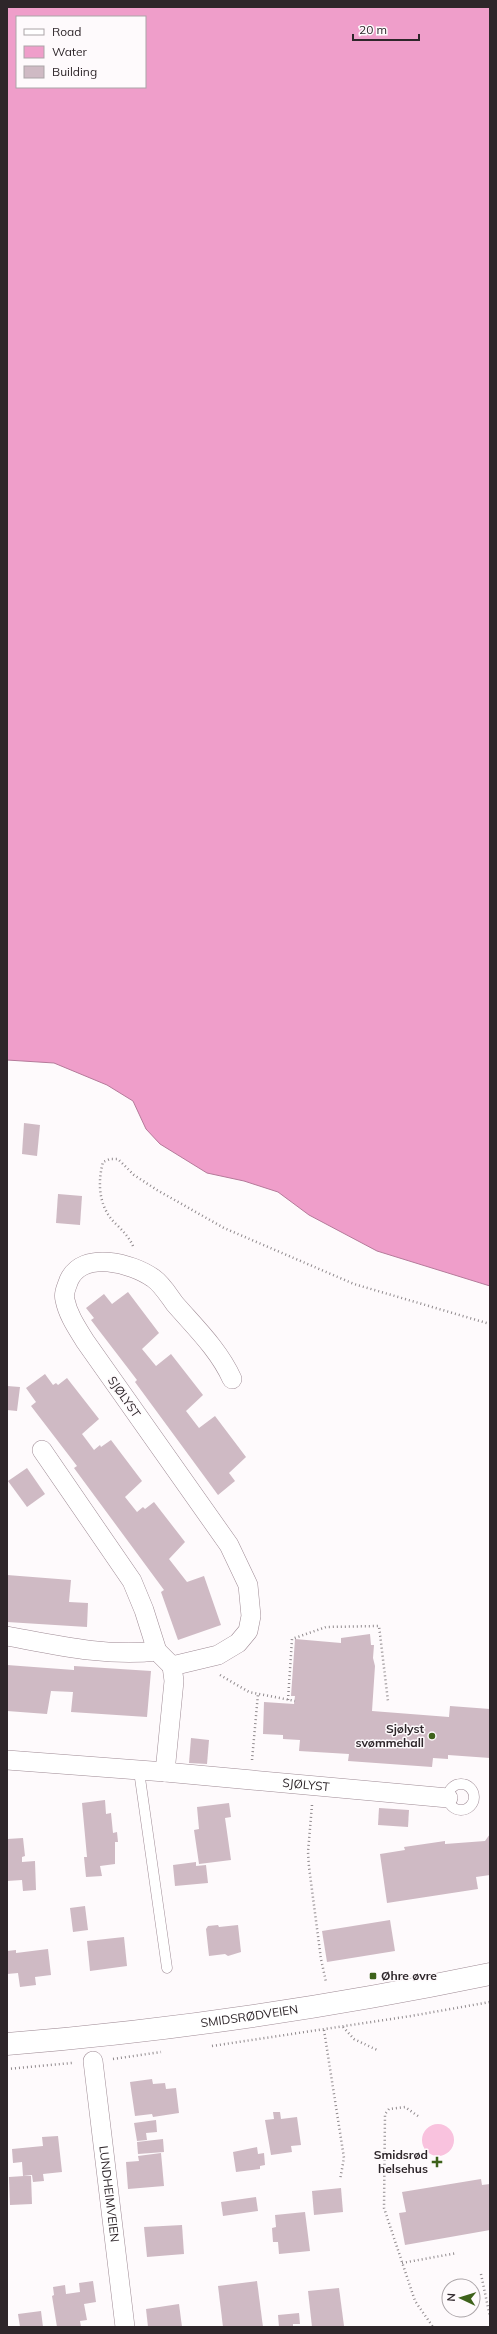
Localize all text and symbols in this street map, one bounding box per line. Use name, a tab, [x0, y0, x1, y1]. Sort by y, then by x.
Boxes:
legend	[16, 16, 146, 88]
scale bar	[353, 16, 419, 42]
text: 20 m	[359, 22, 387, 37]
text: Road	[52, 24, 81, 39]
text: Water	[52, 44, 88, 59]
text: Building	[52, 64, 97, 79]
street label: SJØLYST	[105, 1373, 145, 1421]
place label: Sjølyst svømmehall	[356, 1721, 424, 1750]
marker: Sjølyst svømmehall	[427, 1731, 437, 1741]
street label: SJØLYST	[282, 1775, 331, 1794]
place label: Øhre øvre	[381, 1968, 437, 1983]
marker: Øhre øvre	[368, 1971, 378, 1981]
street label: SMIDSRØDVEIEN	[200, 2001, 299, 2030]
street label: LUNDHEIMVEIEN	[96, 2145, 123, 2243]
place label: Smidsrød helsehus	[374, 2147, 428, 2176]
marker: Smidsrød helsehus	[431, 2156, 443, 2168]
north arrow	[441, 2278, 481, 2318]
text: N	[444, 2293, 458, 2302]

